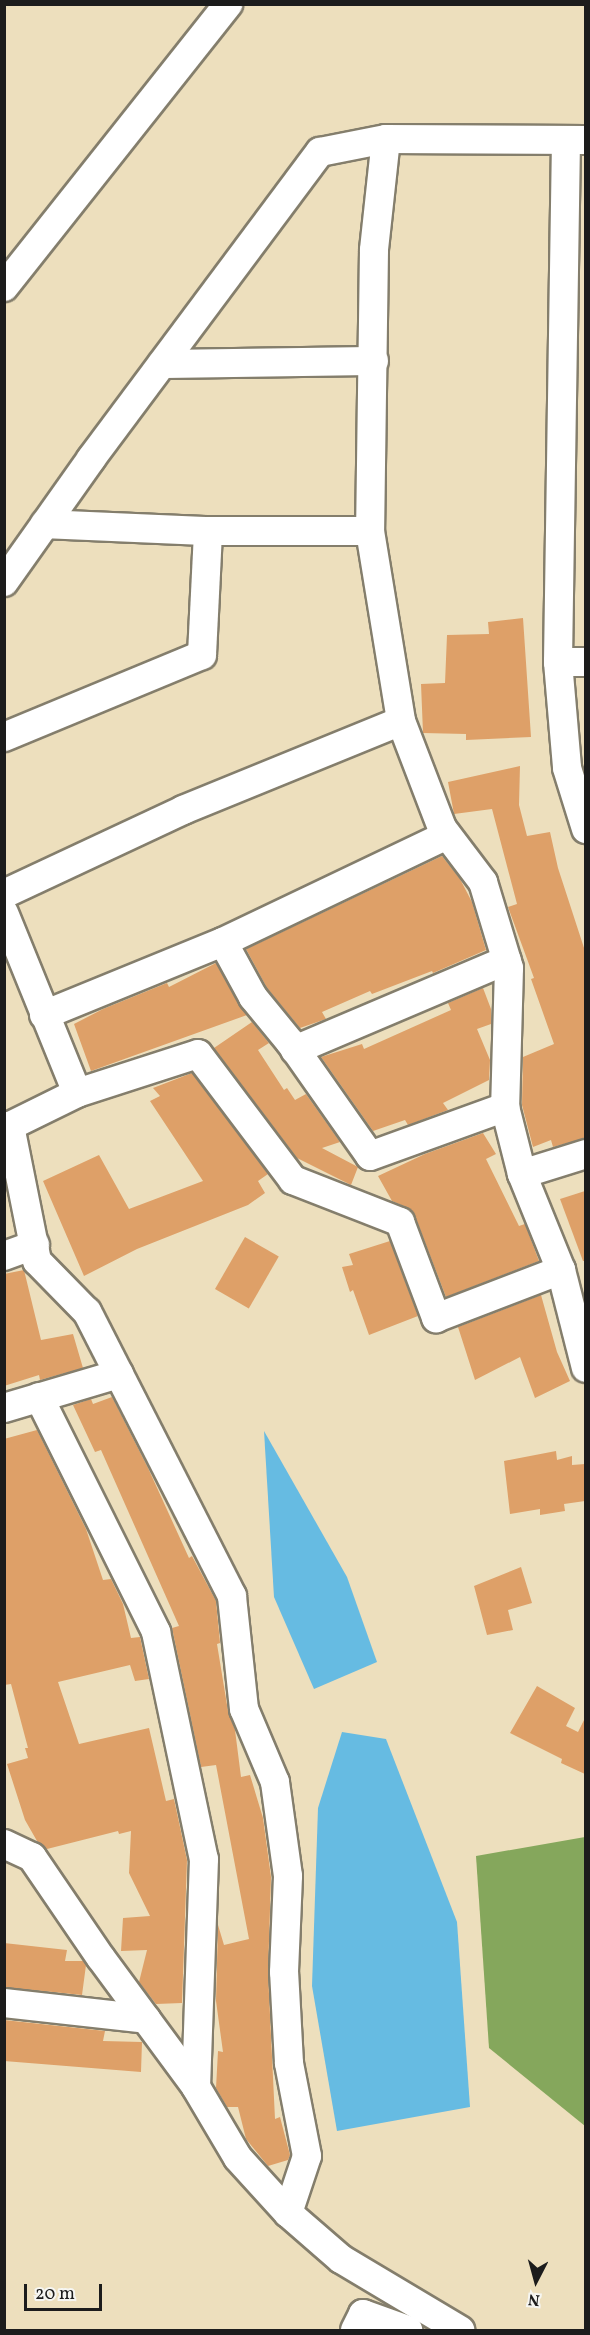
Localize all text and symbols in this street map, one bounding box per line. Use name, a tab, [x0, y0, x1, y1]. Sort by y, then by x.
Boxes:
north arrow	[506, 2251, 566, 2311]
scale bar	[27, 2272, 105, 2310]
text: 20 m	[35, 2282, 75, 2307]
text: N	[527, 2287, 541, 2310]

